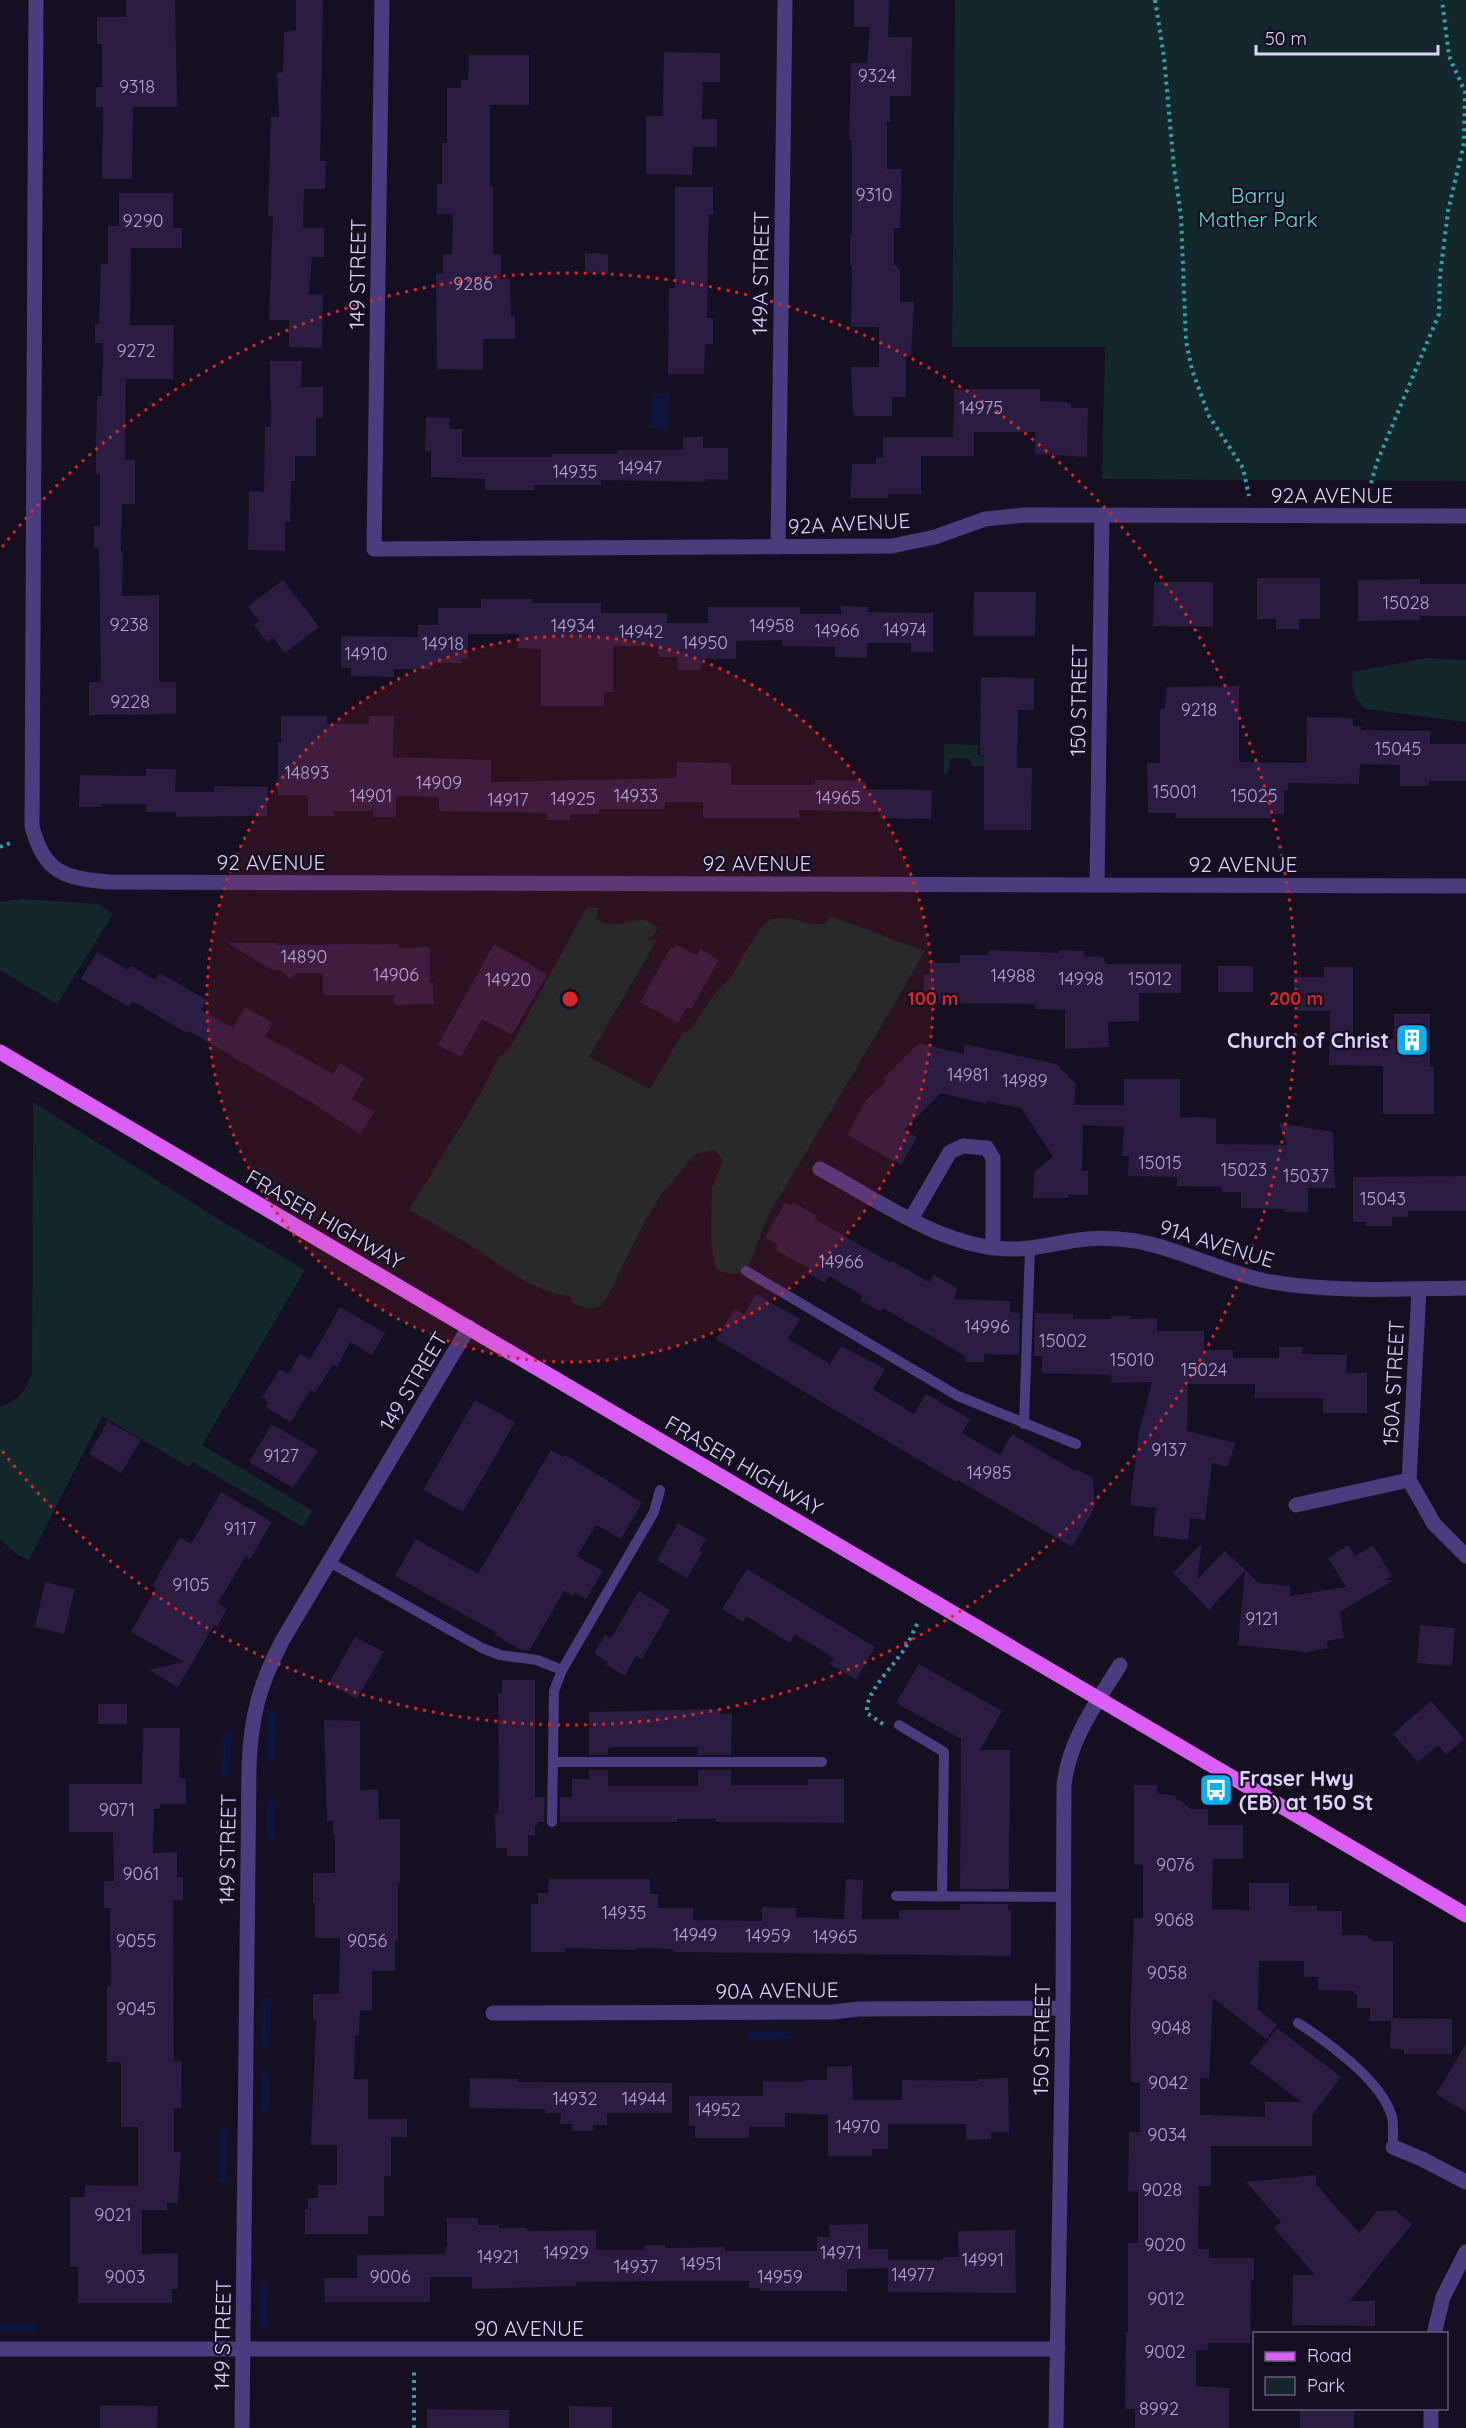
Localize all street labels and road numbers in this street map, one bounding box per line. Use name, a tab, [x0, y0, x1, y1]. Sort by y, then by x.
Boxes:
street label: 149A STREET	[746, 211, 774, 335]
street label: 149 STREET	[343, 218, 371, 330]
street label: 92A AVENUE	[1271, 482, 1393, 508]
street label: 92A AVENUE	[787, 507, 911, 539]
street label: 150 STREET	[1064, 644, 1092, 756]
street label: 92 AVENUE	[217, 849, 325, 875]
street label: 92 AVENUE	[703, 850, 811, 876]
street label: 92 AVENUE	[1189, 851, 1297, 877]
street label: FRASER HIGHWAY	[242, 1163, 409, 1275]
street label: 91A AVENUE	[1156, 1213, 1278, 1273]
street label: 150A STREET	[1377, 1319, 1409, 1447]
street label: 149 STREET	[373, 1327, 453, 1435]
street label: FRASER HIGHWAY	[661, 1409, 828, 1521]
street label: 149 STREET	[213, 1793, 241, 1905]
street label: 90A AVENUE	[715, 1976, 839, 2004]
street label: 150 STREET	[1027, 1983, 1055, 2095]
street label: 149 STREET	[208, 2279, 236, 2391]
street label: 90 AVENUE	[474, 2315, 584, 2341]

